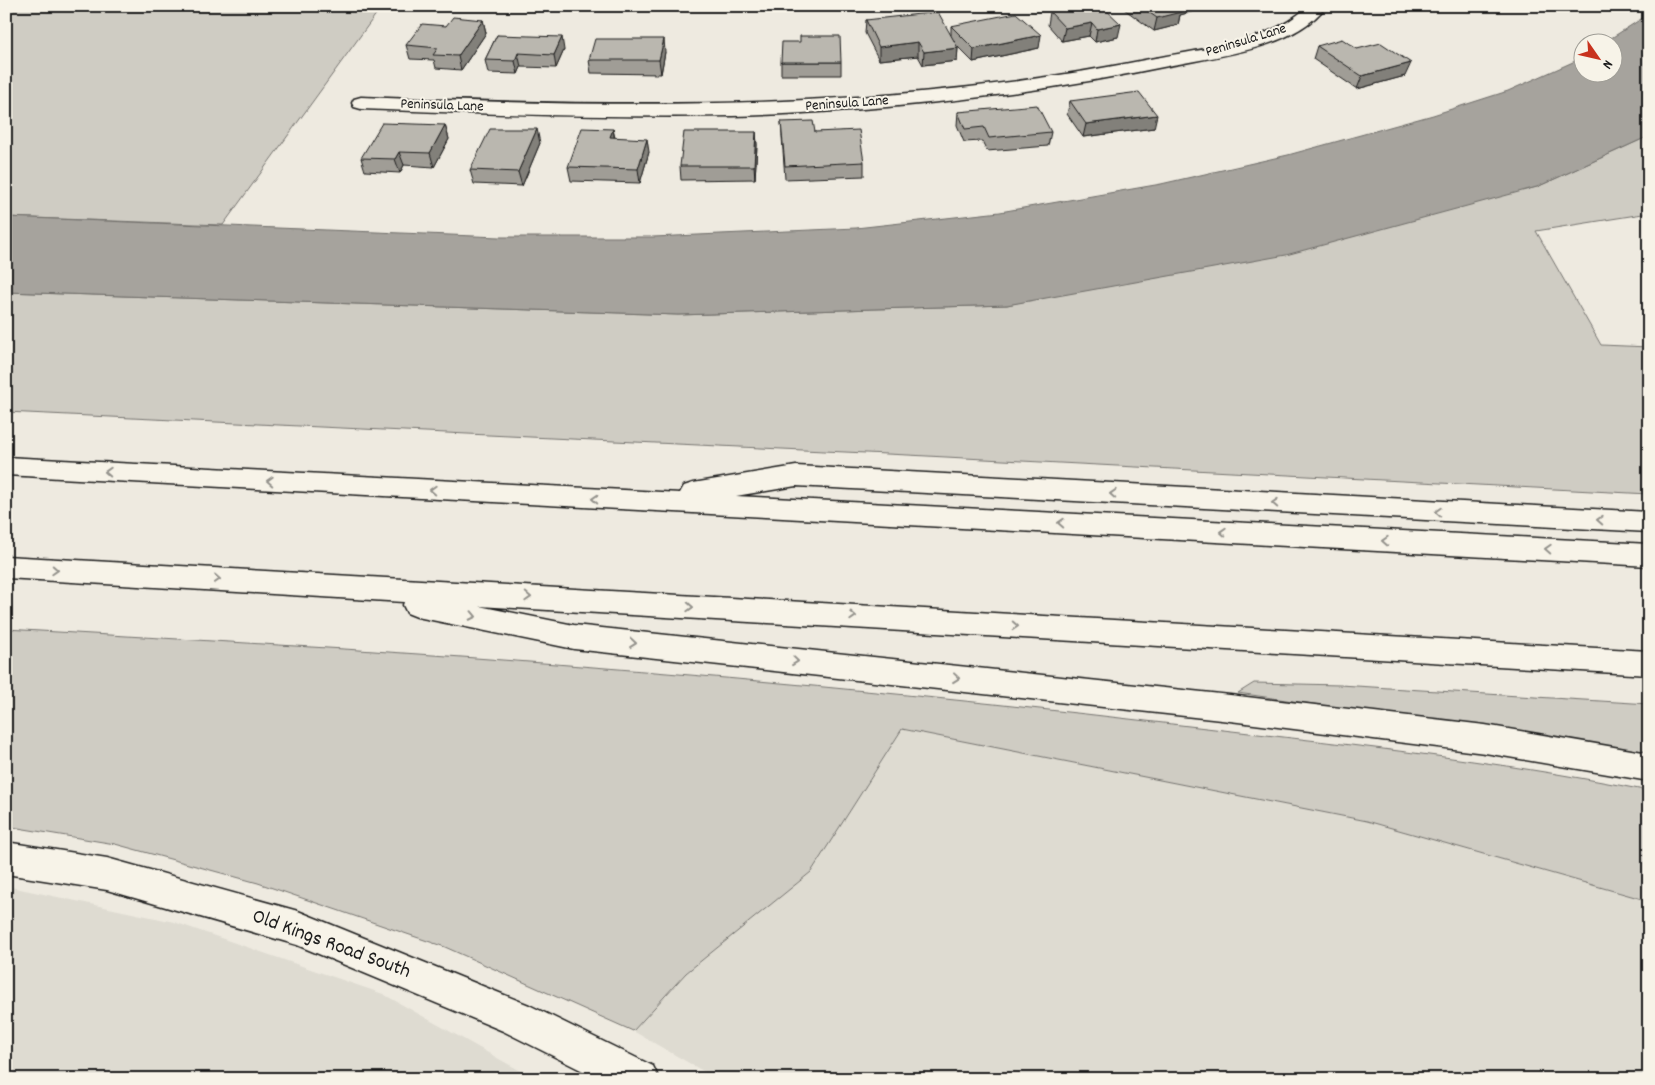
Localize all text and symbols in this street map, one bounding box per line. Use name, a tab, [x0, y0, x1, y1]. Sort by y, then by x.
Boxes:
street label: Peninsula Lane	[1203, 18, 1290, 64]
north arrow	[1572, 32, 1622, 82]
text: N	[1597, 56, 1617, 73]
street label: Peninsula Lane	[805, 90, 890, 118]
street label: Peninsula Lane	[400, 94, 485, 118]
one-way arrow	[104, 466, 112, 477]
one-way arrow	[266, 475, 274, 486]
one-way arrow	[428, 484, 436, 495]
one-way arrow	[1109, 489, 1117, 500]
one-way arrow	[591, 493, 599, 504]
one-way arrow	[1271, 498, 1279, 509]
one-way arrow	[1434, 506, 1442, 517]
one-way arrow	[1596, 514, 1604, 525]
one-way arrow	[1057, 518, 1065, 529]
one-way arrow	[1219, 527, 1226, 537]
one-way arrow	[1381, 535, 1389, 546]
one-way arrow	[1543, 544, 1551, 555]
one-way arrow	[51, 564, 59, 575]
one-way arrow	[213, 574, 221, 585]
one-way arrow	[524, 592, 532, 603]
one-way arrow	[687, 601, 695, 612]
one-way arrow	[469, 611, 477, 621]
one-way arrow	[849, 611, 857, 622]
one-way arrow	[1011, 620, 1019, 631]
one-way arrow	[629, 638, 637, 649]
one-way arrow	[791, 655, 799, 666]
one-way arrow	[952, 672, 960, 683]
street label: Old Kings Road South	[247, 902, 415, 988]

